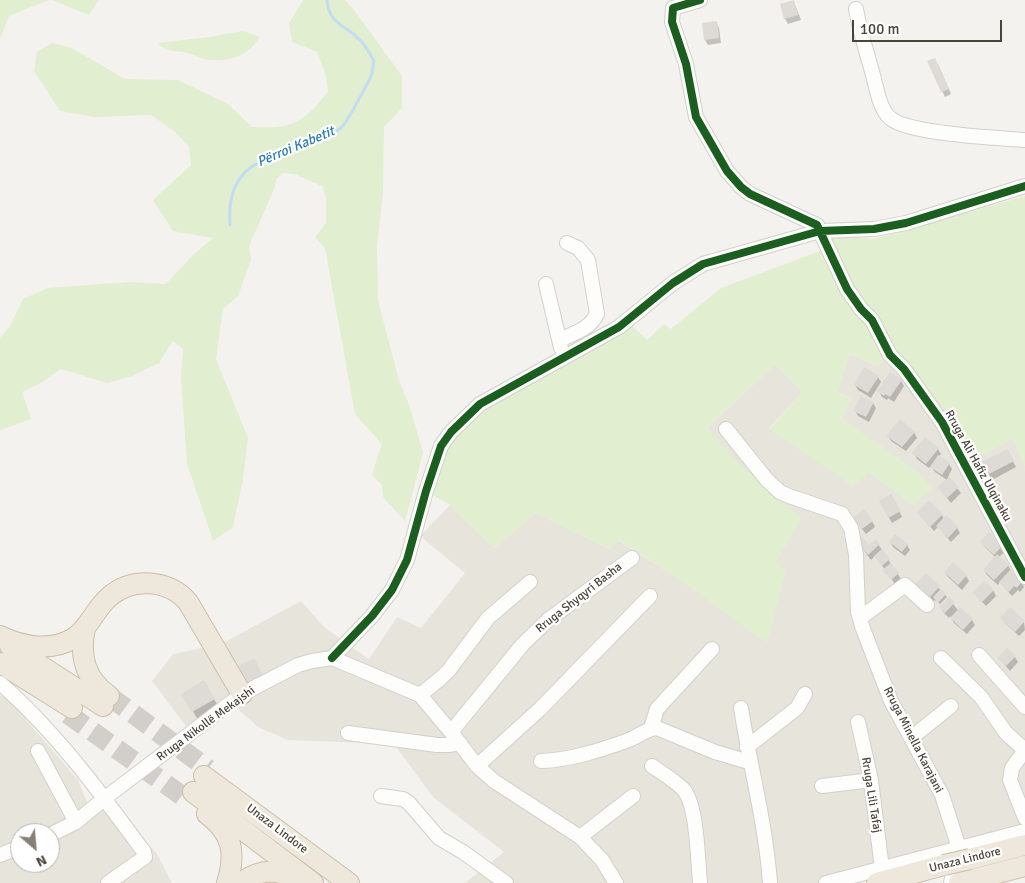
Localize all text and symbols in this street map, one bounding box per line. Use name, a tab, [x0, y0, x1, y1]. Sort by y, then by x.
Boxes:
scale bar	[855, 10, 1005, 42]
text: 100 m	[860, 20, 900, 38]
water label: Përroi Kabetit	[255, 123, 337, 171]
street label: Rruga Ali Hafiz Ulqinaku	[941, 408, 1015, 524]
street label: Rruga Shyqyri Basha	[533, 560, 625, 636]
street label: Rruga Nikollë Mekajshi	[154, 683, 258, 765]
street label: Rruga Minella Karajani	[880, 684, 946, 796]
street label: Rruga Lili Tafaj	[858, 756, 884, 834]
street label: Unaza Lindore	[243, 801, 311, 857]
north arrow	[10, 823, 60, 873]
street label: Unaza Lindore	[928, 844, 1002, 876]
text: N	[33, 851, 50, 871]

